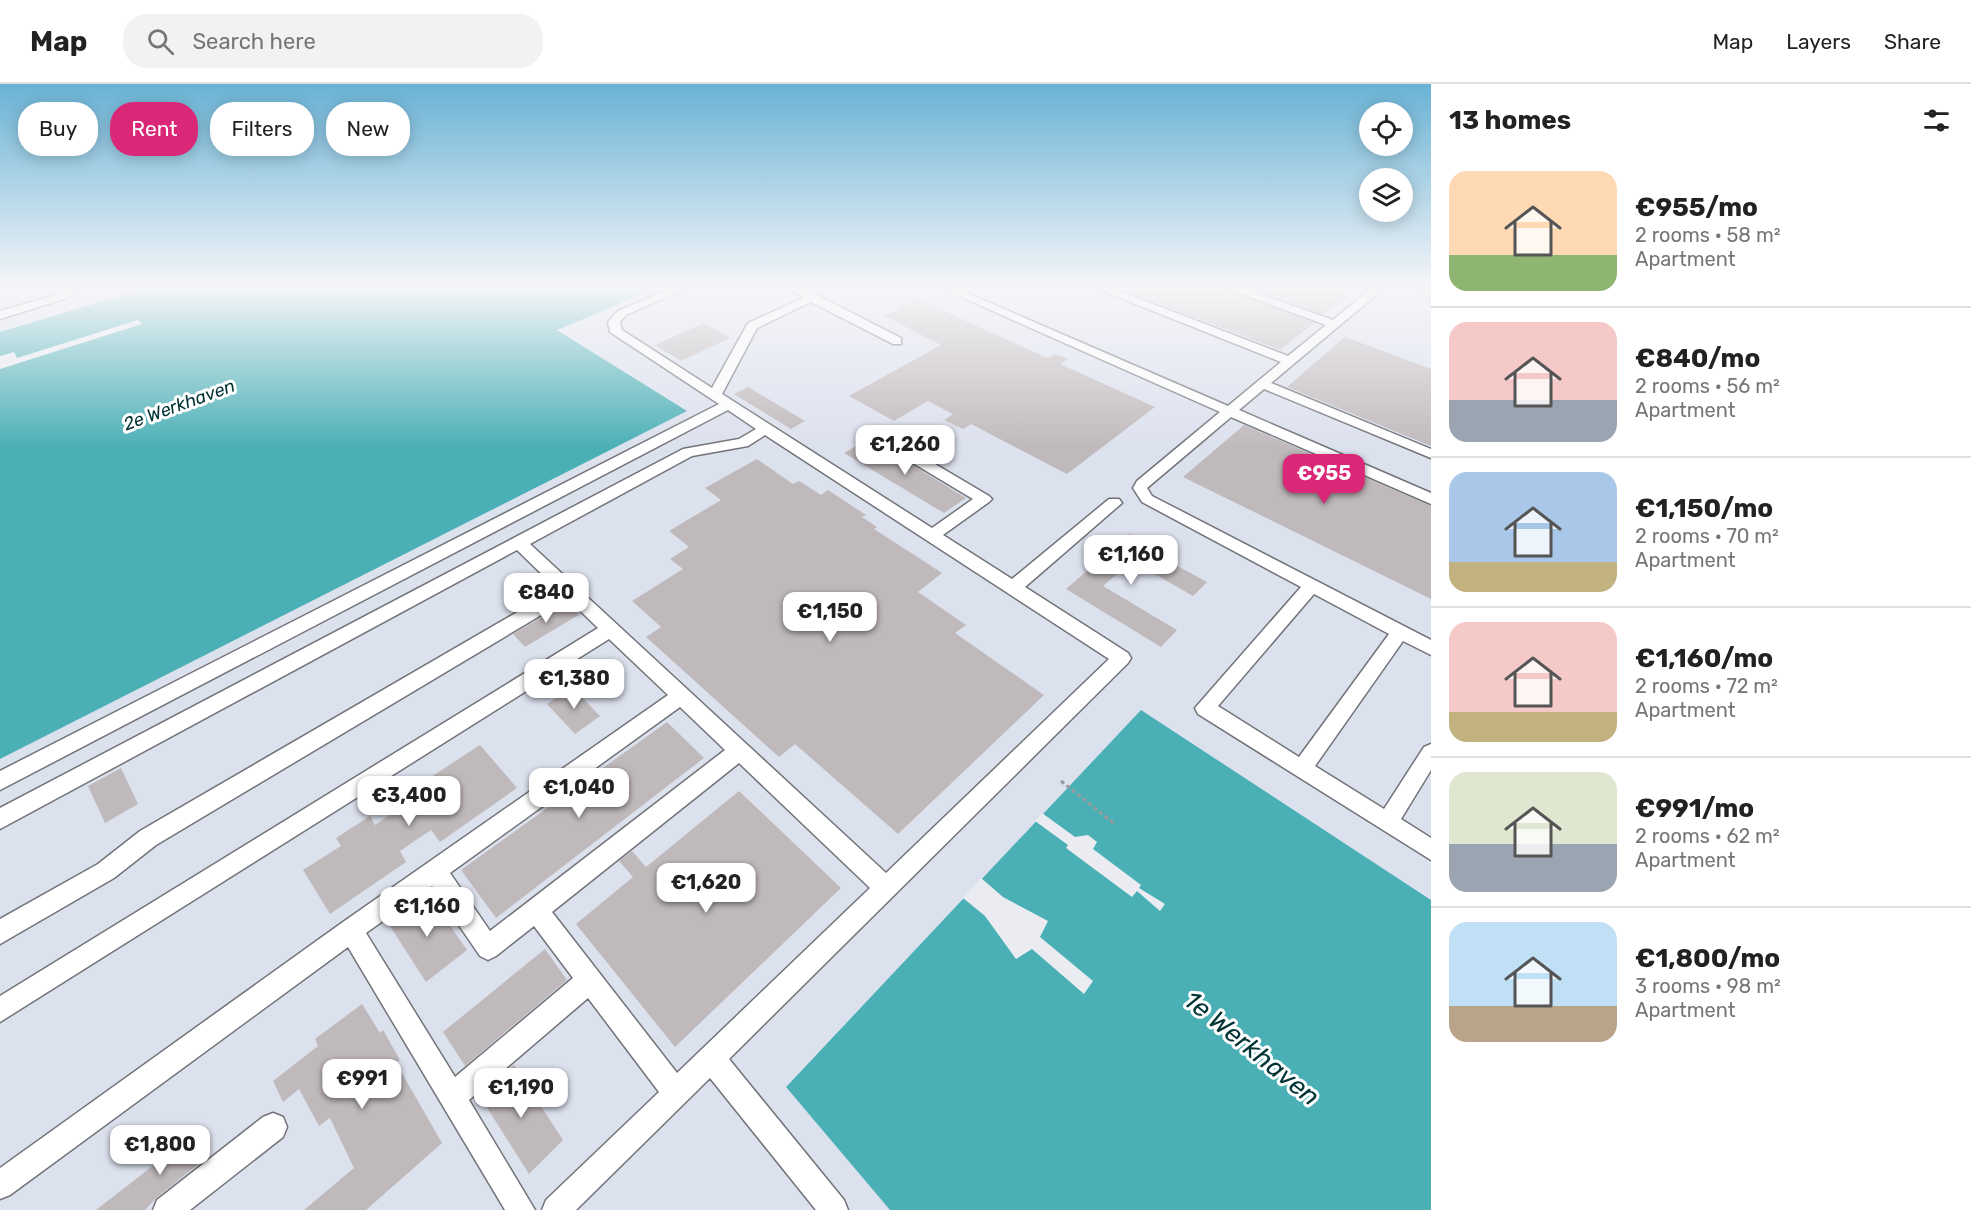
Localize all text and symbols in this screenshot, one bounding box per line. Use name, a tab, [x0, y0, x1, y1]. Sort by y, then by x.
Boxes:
search box	[123, 14, 543, 68]
text: Map	[30, 25, 87, 58]
icon: search	[144, 25, 177, 58]
text: Search here	[192, 28, 316, 55]
text: Map	[1712, 29, 1753, 54]
text: Layers	[1786, 29, 1851, 54]
text: Share	[1884, 29, 1941, 54]
chip: Buy	[18, 102, 98, 156]
chip: Rent	[110, 102, 198, 156]
chip: Filters	[210, 102, 314, 156]
chip: New	[326, 102, 410, 156]
map controls	[1359, 102, 1413, 222]
button: locate	[1359, 102, 1413, 156]
icon: filters	[1920, 104, 1953, 137]
text: 13 homes	[1449, 105, 1571, 136]
button: layers	[1359, 168, 1413, 222]
text: €955/mo	[1635, 192, 1758, 223]
icon: home	[1497, 195, 1569, 267]
text: 2 rooms · 58 m²	[1635, 223, 1781, 247]
text: Apartment	[1635, 247, 1736, 271]
text: €840/mo	[1635, 343, 1760, 374]
icon: home	[1497, 346, 1569, 418]
text: 2 rooms · 56 m²	[1635, 374, 1780, 398]
water label: 2e Werkhaven	[120, 375, 238, 435]
text: Apartment	[1635, 398, 1736, 422]
pin: €1,260	[856, 425, 954, 476]
text: €1,260	[870, 432, 940, 456]
pin: €955	[1288, 454, 1360, 505]
text: €955	[1297, 461, 1351, 485]
text: €1,150/mo	[1635, 493, 1773, 524]
icon: home	[1497, 496, 1569, 568]
text: 2 rooms · 70 m²	[1635, 524, 1779, 548]
pin: €1,160	[1082, 535, 1180, 586]
text: €1,160	[1098, 542, 1164, 566]
text: Apartment	[1635, 548, 1736, 572]
pin: €840	[510, 573, 582, 624]
text: €840	[518, 580, 574, 604]
pin: €1,150	[781, 592, 879, 643]
text: €1,150	[797, 599, 863, 623]
text: €1,160/mo	[1635, 643, 1773, 674]
icon: home	[1497, 646, 1569, 718]
pin: €1,380	[525, 659, 623, 710]
text: €1,380	[538, 666, 610, 690]
text: 2 rooms · 72 m²	[1635, 674, 1778, 698]
text: Apartment	[1635, 698, 1736, 722]
pin: €1,040	[530, 768, 628, 819]
text: €1,040	[543, 775, 615, 799]
pin: €3,400	[360, 776, 458, 827]
text: €3,400	[371, 783, 447, 807]
text: €991/mo	[1635, 793, 1754, 824]
icon: home	[1497, 796, 1569, 868]
text: 2 rooms · 62 m²	[1635, 824, 1780, 848]
text: Apartment	[1635, 848, 1736, 872]
pin: €1,620	[657, 863, 755, 914]
text: €1,620	[671, 870, 741, 894]
pin: €1,160	[378, 887, 476, 938]
text: €1,160	[394, 894, 460, 918]
text: €1,800/mo	[1635, 943, 1780, 974]
icon: home	[1497, 946, 1569, 1018]
text: 3 rooms · 98 m²	[1635, 974, 1781, 998]
water label: 1e Werkhaven	[1178, 984, 1326, 1112]
text: Apartment	[1635, 998, 1736, 1022]
pin: €991	[326, 1059, 398, 1110]
text: €991	[336, 1066, 388, 1090]
pin: €1,190	[472, 1068, 570, 1119]
text: €1,190	[488, 1075, 554, 1099]
pin: €1,800	[111, 1125, 209, 1176]
text: €1,800	[124, 1132, 196, 1156]

